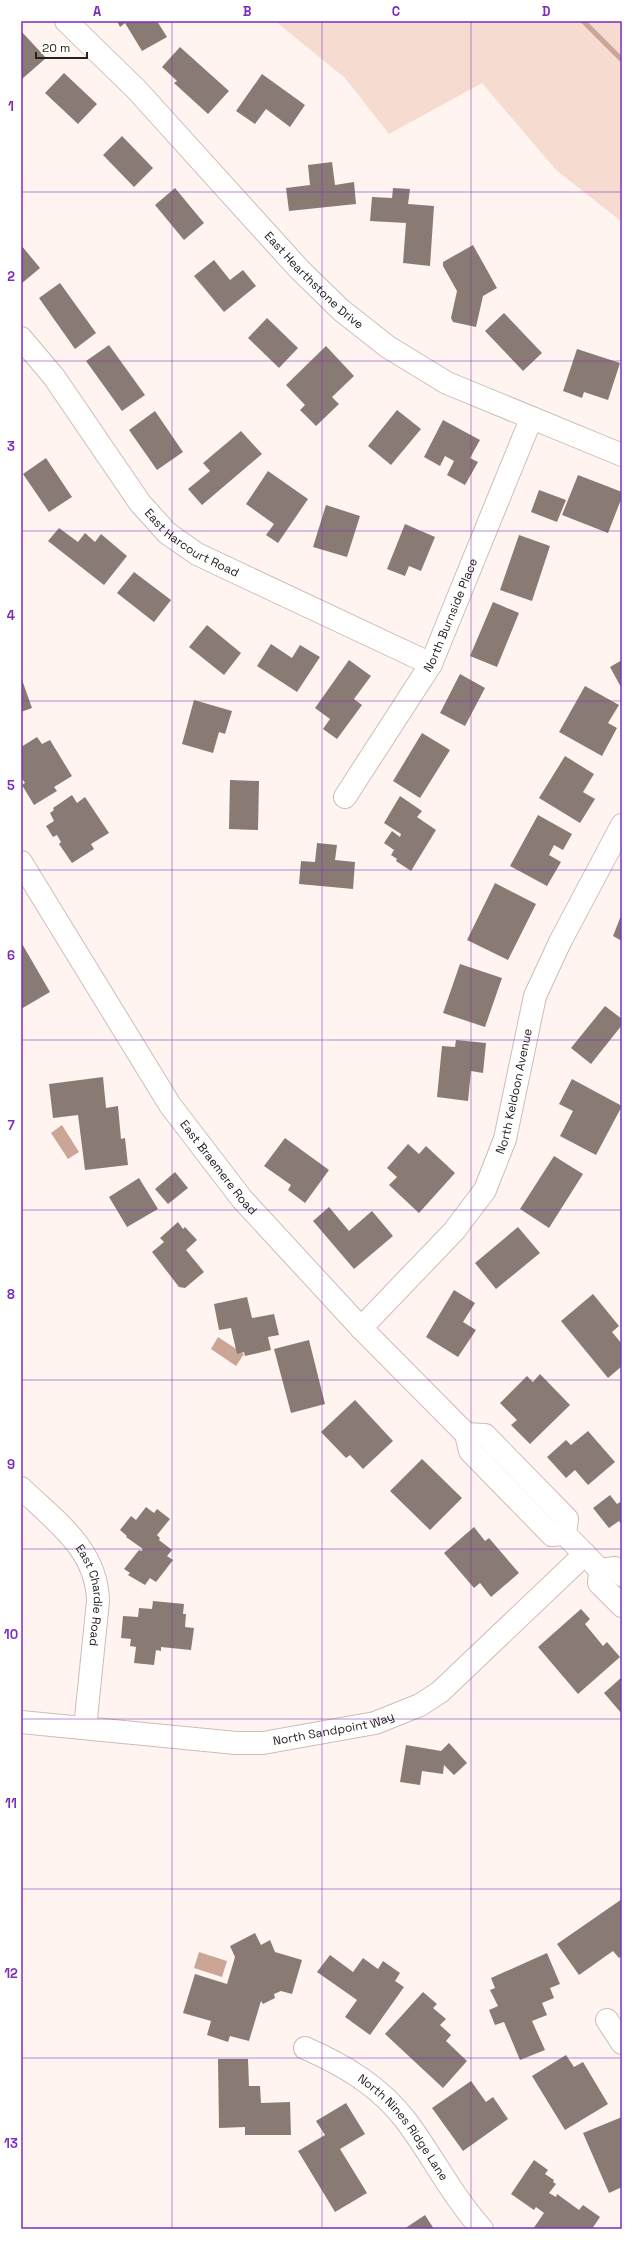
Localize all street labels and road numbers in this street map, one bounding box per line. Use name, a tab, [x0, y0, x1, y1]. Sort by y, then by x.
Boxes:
street label: East Hearthstone Drive	[261, 228, 367, 333]
street label: East Harcourt Road	[141, 505, 242, 581]
street label: North Burnside Place	[420, 556, 481, 675]
street label: North Keldoon Avenue	[492, 1027, 536, 1157]
street label: East Braemere Road	[176, 1117, 260, 1218]
street label: East Chardie Road	[72, 1541, 106, 1647]
street label: North Sandpoint Way	[272, 1708, 397, 1749]
street label: North Nines Ridge Lane	[355, 2071, 452, 2184]

